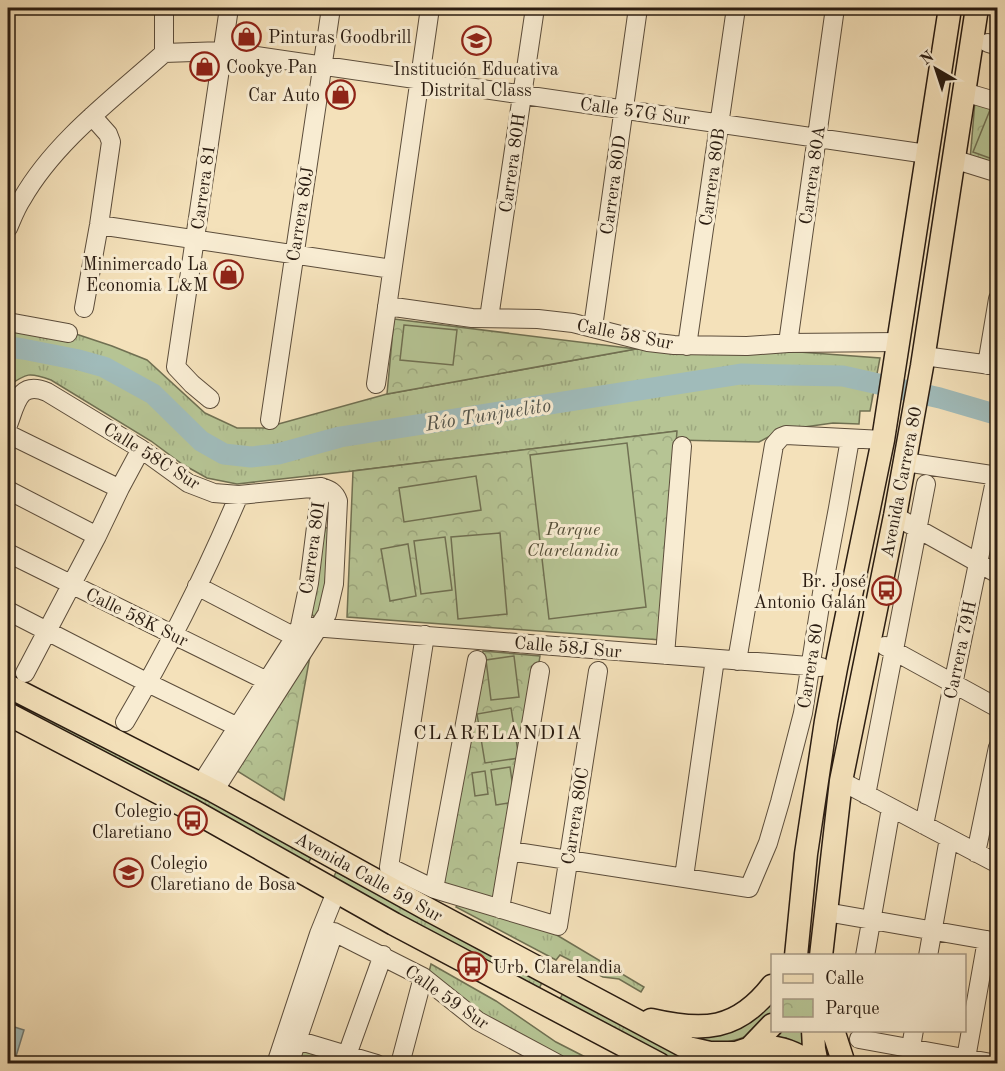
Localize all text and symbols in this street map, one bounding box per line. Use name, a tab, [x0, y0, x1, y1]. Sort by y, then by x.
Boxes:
shop icon: Pinturas Goodbrill	[231, 21, 263, 53]
school or university icon: Institución Educativa Distrital Class	[460, 24, 492, 56]
place label: Pinturas Goodbrill	[268, 29, 411, 47]
north arrow	[906, 39, 966, 99]
text: N	[918, 48, 938, 69]
shop icon: Cookye Pan	[189, 51, 221, 83]
place label: Cookye Pan	[226, 59, 318, 77]
place label: Institución Educativa Distrital Class	[393, 61, 559, 100]
shop icon: Car Auto	[325, 79, 357, 111]
place label: Car Auto	[248, 87, 320, 105]
street label: Calle 57G Sur	[579, 95, 692, 129]
street label: Carrera 80H	[497, 112, 529, 214]
street label: Carrera 80A	[797, 124, 829, 226]
street label: Carrera 80B	[697, 127, 729, 227]
street label: Carrera 80D	[598, 134, 630, 236]
street label: Carrera 81	[189, 143, 219, 231]
street label: Carrera 80J	[285, 165, 317, 263]
place label: Minimercado La Economia L&M	[82, 256, 208, 295]
shop icon: Minimercado La Economia L&M	[213, 258, 245, 290]
street label: Calle 58 Sur	[575, 317, 675, 353]
water label: Río Tunjuelito	[423, 396, 553, 436]
street label: Avenida Carrera 80	[878, 405, 925, 559]
street label: Calle 58C Sur	[100, 420, 203, 494]
street label: Carrera 80I	[298, 501, 328, 596]
park label: Parque Clarelandia	[527, 521, 620, 560]
place label: Br. José Antonio Galán	[753, 573, 866, 612]
bus stop icon: Br. José Antonio Galán	[871, 575, 903, 607]
street label: Calle 58K Sur	[82, 585, 191, 651]
street label: Carrera 79H	[942, 599, 980, 701]
street label: Carrera 80	[795, 622, 827, 710]
street label: Calle 58J Sur	[513, 634, 623, 662]
district label: CLARELANDIA	[413, 724, 583, 744]
street label: Carrera 80C	[559, 766, 593, 866]
place label: Colegio Claretiano	[92, 803, 172, 842]
bus stop icon: Colegio Claretiano	[177, 805, 209, 837]
street label: Avenida Calle 59 Sur	[292, 830, 446, 926]
place label: Colegio Claretiano de Bosa	[150, 855, 296, 894]
school or university icon: Colegio Claretiano de Bosa	[113, 857, 145, 889]
bus stop icon: Urb. Clarelandia	[456, 951, 488, 983]
legend	[771, 954, 966, 1032]
place label: Urb. Clarelandia	[493, 959, 622, 977]
street label: Calle 59 Sur	[401, 962, 492, 1034]
text: Calle	[825, 970, 864, 988]
text: Parque	[825, 1000, 880, 1018]

